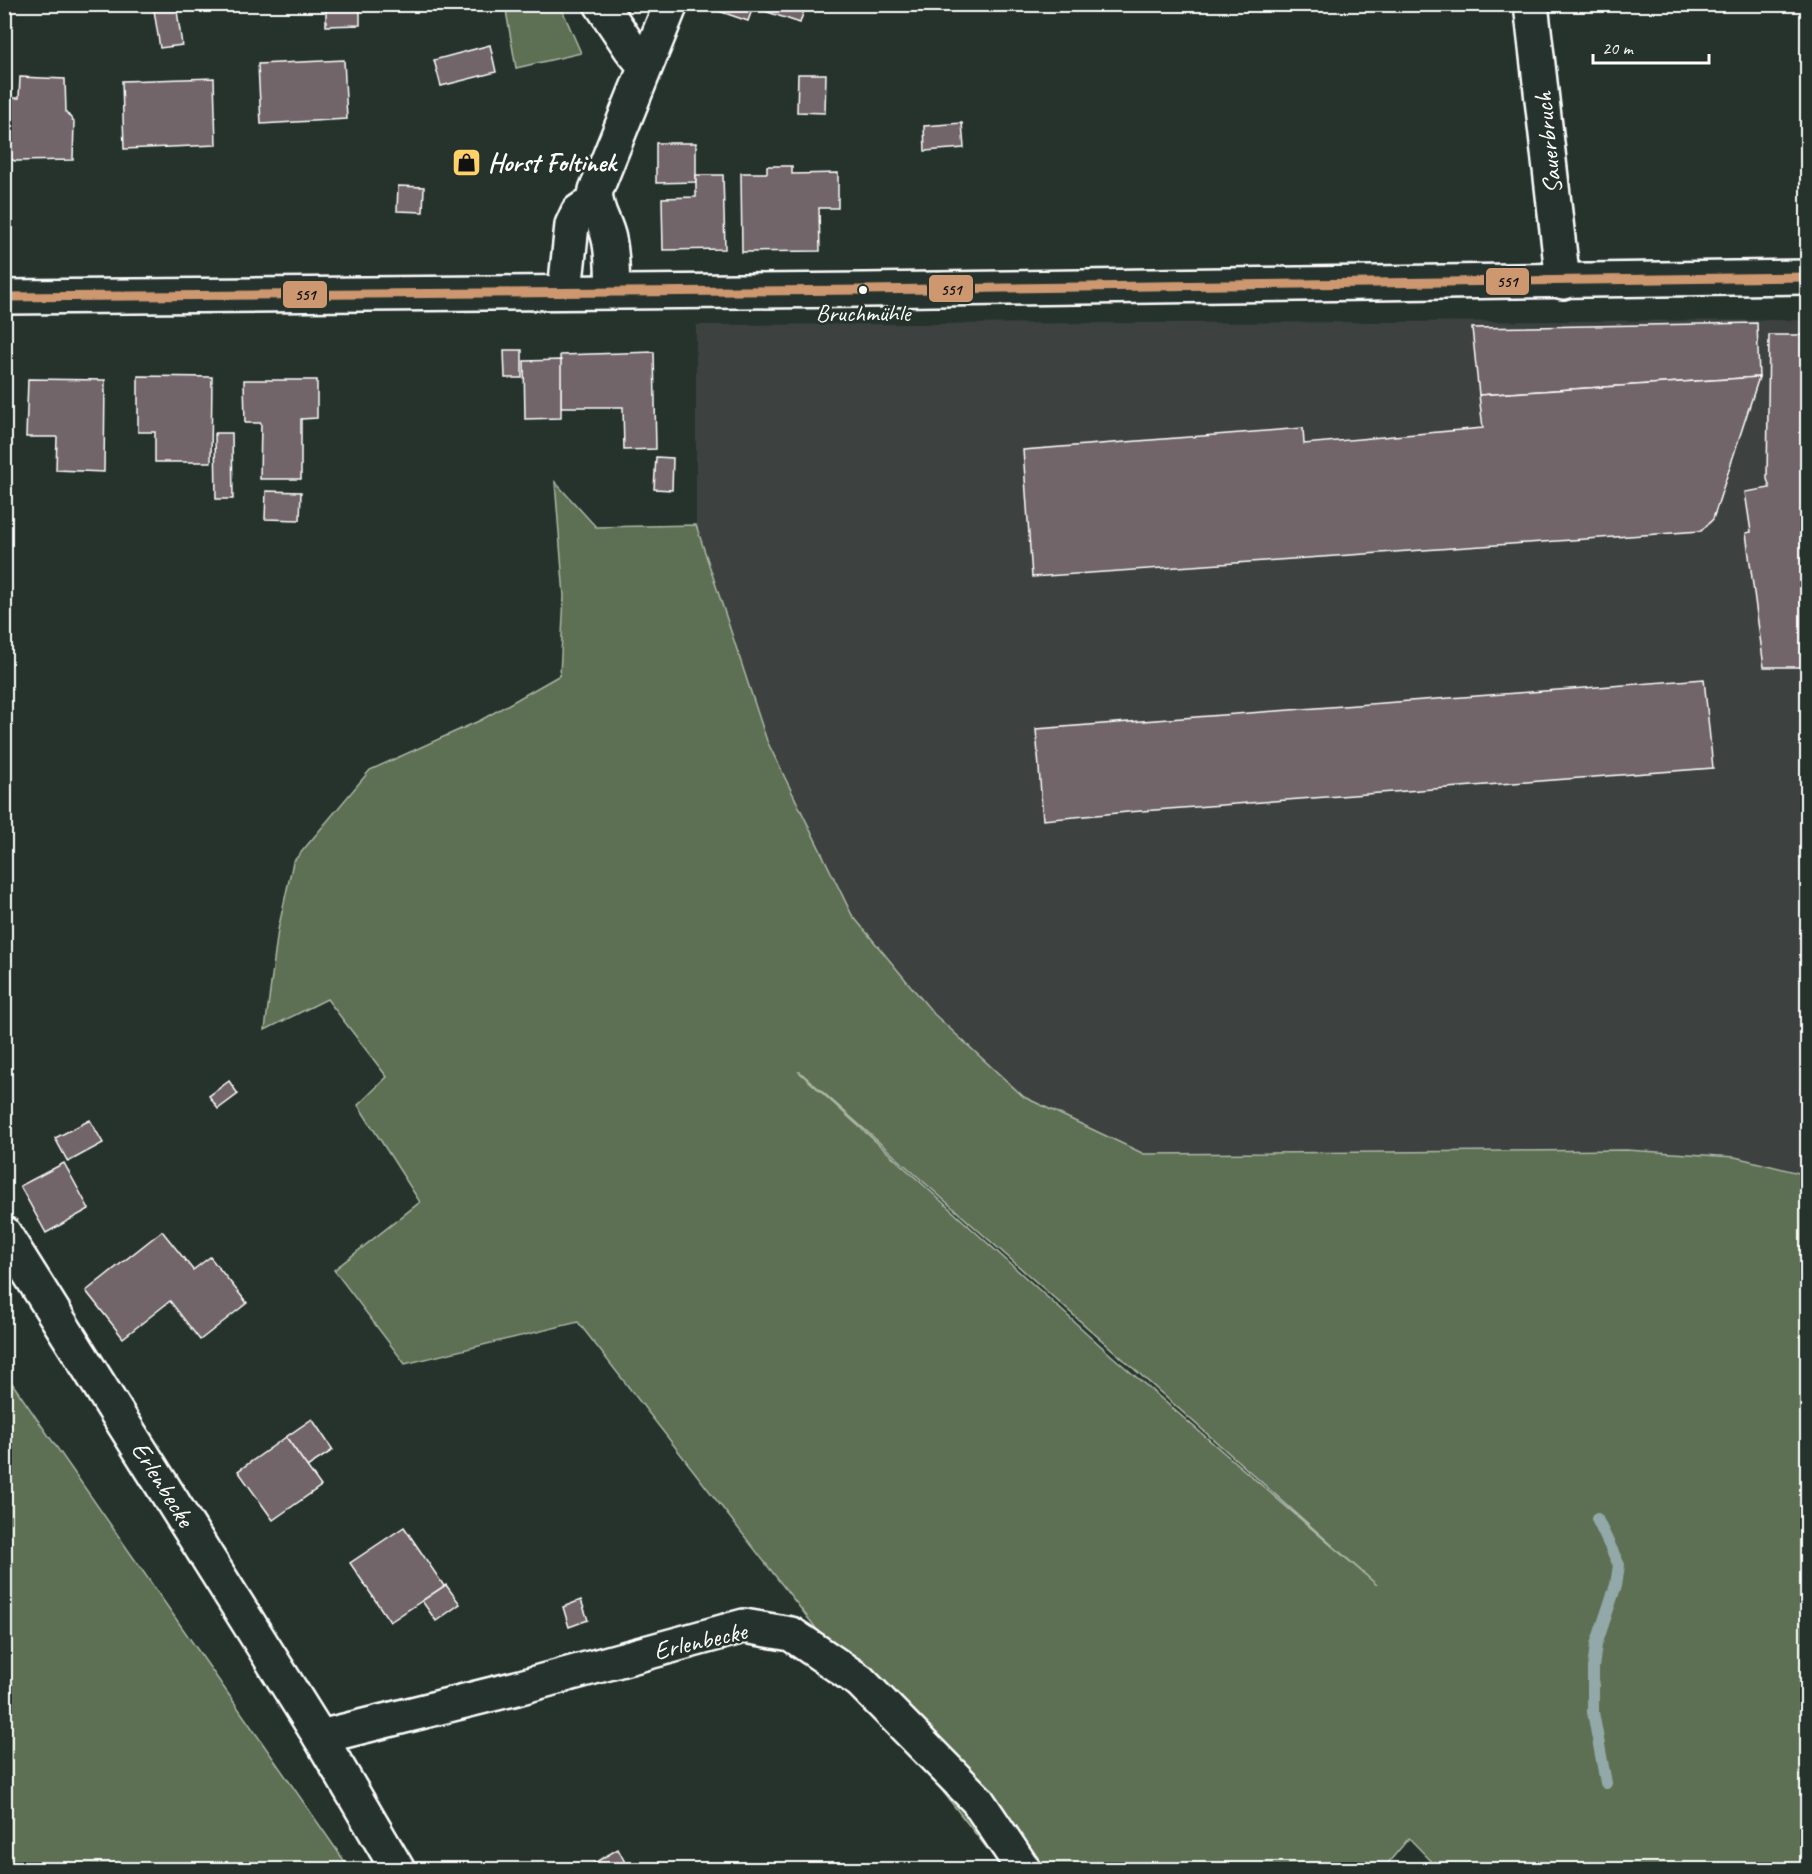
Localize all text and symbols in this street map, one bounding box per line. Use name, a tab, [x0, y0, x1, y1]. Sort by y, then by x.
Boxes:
scale bar	[1593, 27, 1708, 65]
text: 20 m	[1602, 37, 1635, 59]
street label: Sauerbruch	[1526, 89, 1570, 196]
shop icon: Horst Foltinek	[451, 146, 483, 178]
place label: Horst Foltinek	[488, 146, 618, 179]
line badge: 551	[1485, 267, 1530, 296]
text: 551	[1496, 272, 1519, 292]
line badge: 551	[928, 274, 974, 303]
line badge: 551	[282, 280, 328, 309]
text: 551	[940, 280, 963, 300]
marker: Bruchmühle	[857, 284, 869, 296]
text: 551	[294, 285, 317, 305]
place label: Bruchmühle	[816, 298, 913, 328]
street label: Erlenbecke	[124, 1435, 203, 1534]
street label: Erlenbecke	[650, 1614, 751, 1668]

